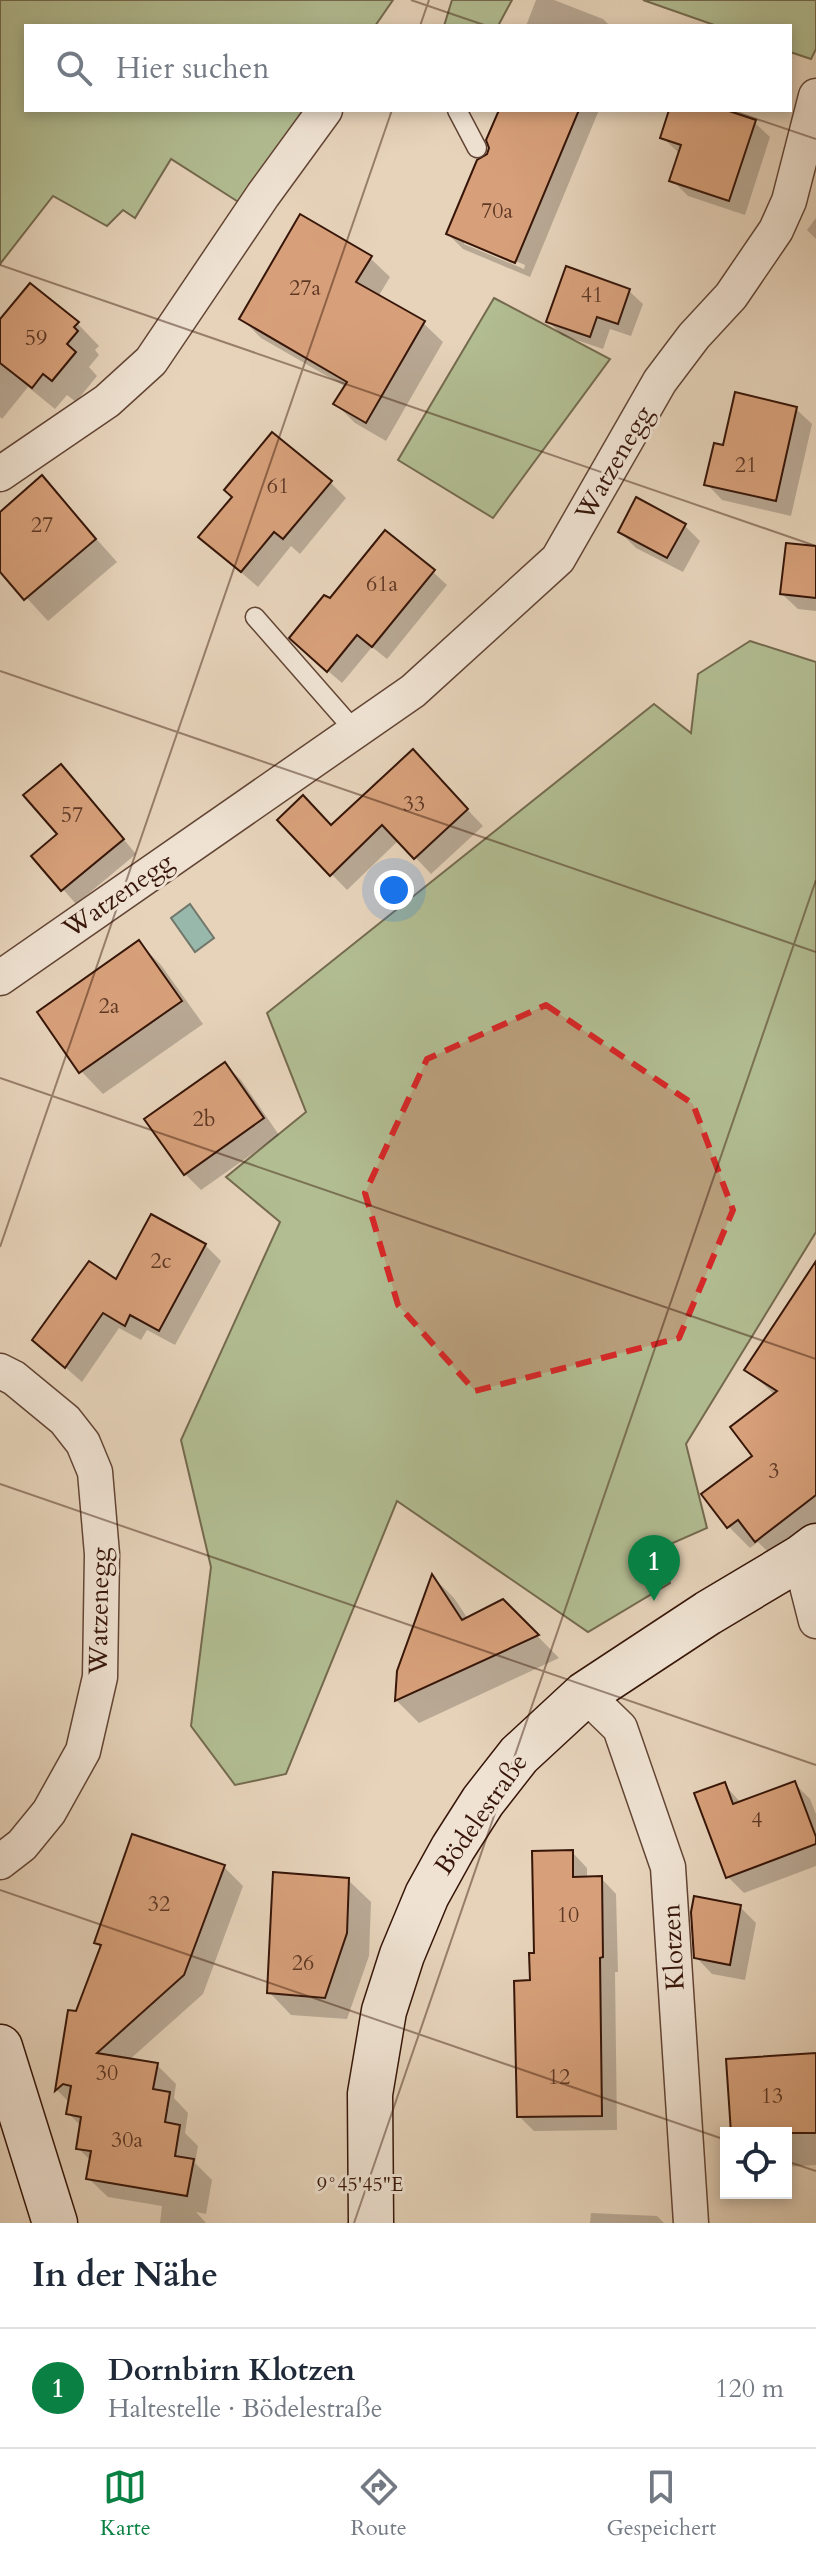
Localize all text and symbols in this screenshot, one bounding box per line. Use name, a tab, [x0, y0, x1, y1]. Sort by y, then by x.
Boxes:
search box	[24, 24, 792, 112]
icon: search	[52, 46, 96, 90]
text: Hier suchen	[116, 48, 269, 89]
house number: 70a	[481, 196, 514, 226]
house number: 27a	[289, 273, 322, 303]
house number: 41	[581, 280, 603, 310]
house number: 59	[25, 323, 47, 353]
street label: Watzenegg	[567, 399, 661, 528]
house number: 21	[735, 450, 757, 480]
house number: 61	[267, 471, 289, 501]
house number: 27	[31, 510, 53, 540]
house number: 61a	[366, 569, 399, 599]
house number: 33	[403, 789, 425, 819]
house number: 57	[61, 800, 83, 830]
street label: Watzenegg	[55, 844, 181, 946]
your location	[374, 870, 414, 910]
house number: 2a	[99, 991, 120, 1021]
house number: 2b	[192, 1104, 216, 1134]
house number: 2c	[150, 1246, 172, 1276]
house number: 3	[768, 1456, 780, 1486]
pin: 1	[628, 1535, 680, 1601]
street label: Watzenegg	[80, 1547, 118, 1676]
street label: Bödelestraße	[426, 1746, 536, 1882]
house number: 4	[751, 1805, 763, 1835]
house number: 32	[148, 1889, 170, 1919]
house number: 10	[557, 1900, 579, 1930]
street label: Klotzen	[653, 1903, 693, 1991]
house number: 26	[292, 1948, 314, 1978]
house number: 30	[96, 2058, 118, 2088]
house number: 12	[548, 2062, 570, 2092]
house number: 13	[761, 2081, 783, 2111]
house number: 30a	[111, 2125, 144, 2155]
map controls	[720, 2127, 792, 2199]
button: locate	[720, 2127, 792, 2199]
text: 9°45'45"E	[317, 2171, 403, 2198]
text: In der Nähe	[32, 2252, 218, 2298]
text: Dornbirn Klotzen	[108, 2350, 355, 2391]
text: 1	[51, 2371, 65, 2406]
text: 120 m	[715, 2371, 784, 2406]
text: Haltestelle · Bödelestraße	[108, 2391, 383, 2426]
tab: Karte	[100, 2465, 151, 2543]
tab: Route	[350, 2465, 407, 2543]
tab: Gespeichert	[606, 2465, 716, 2543]

